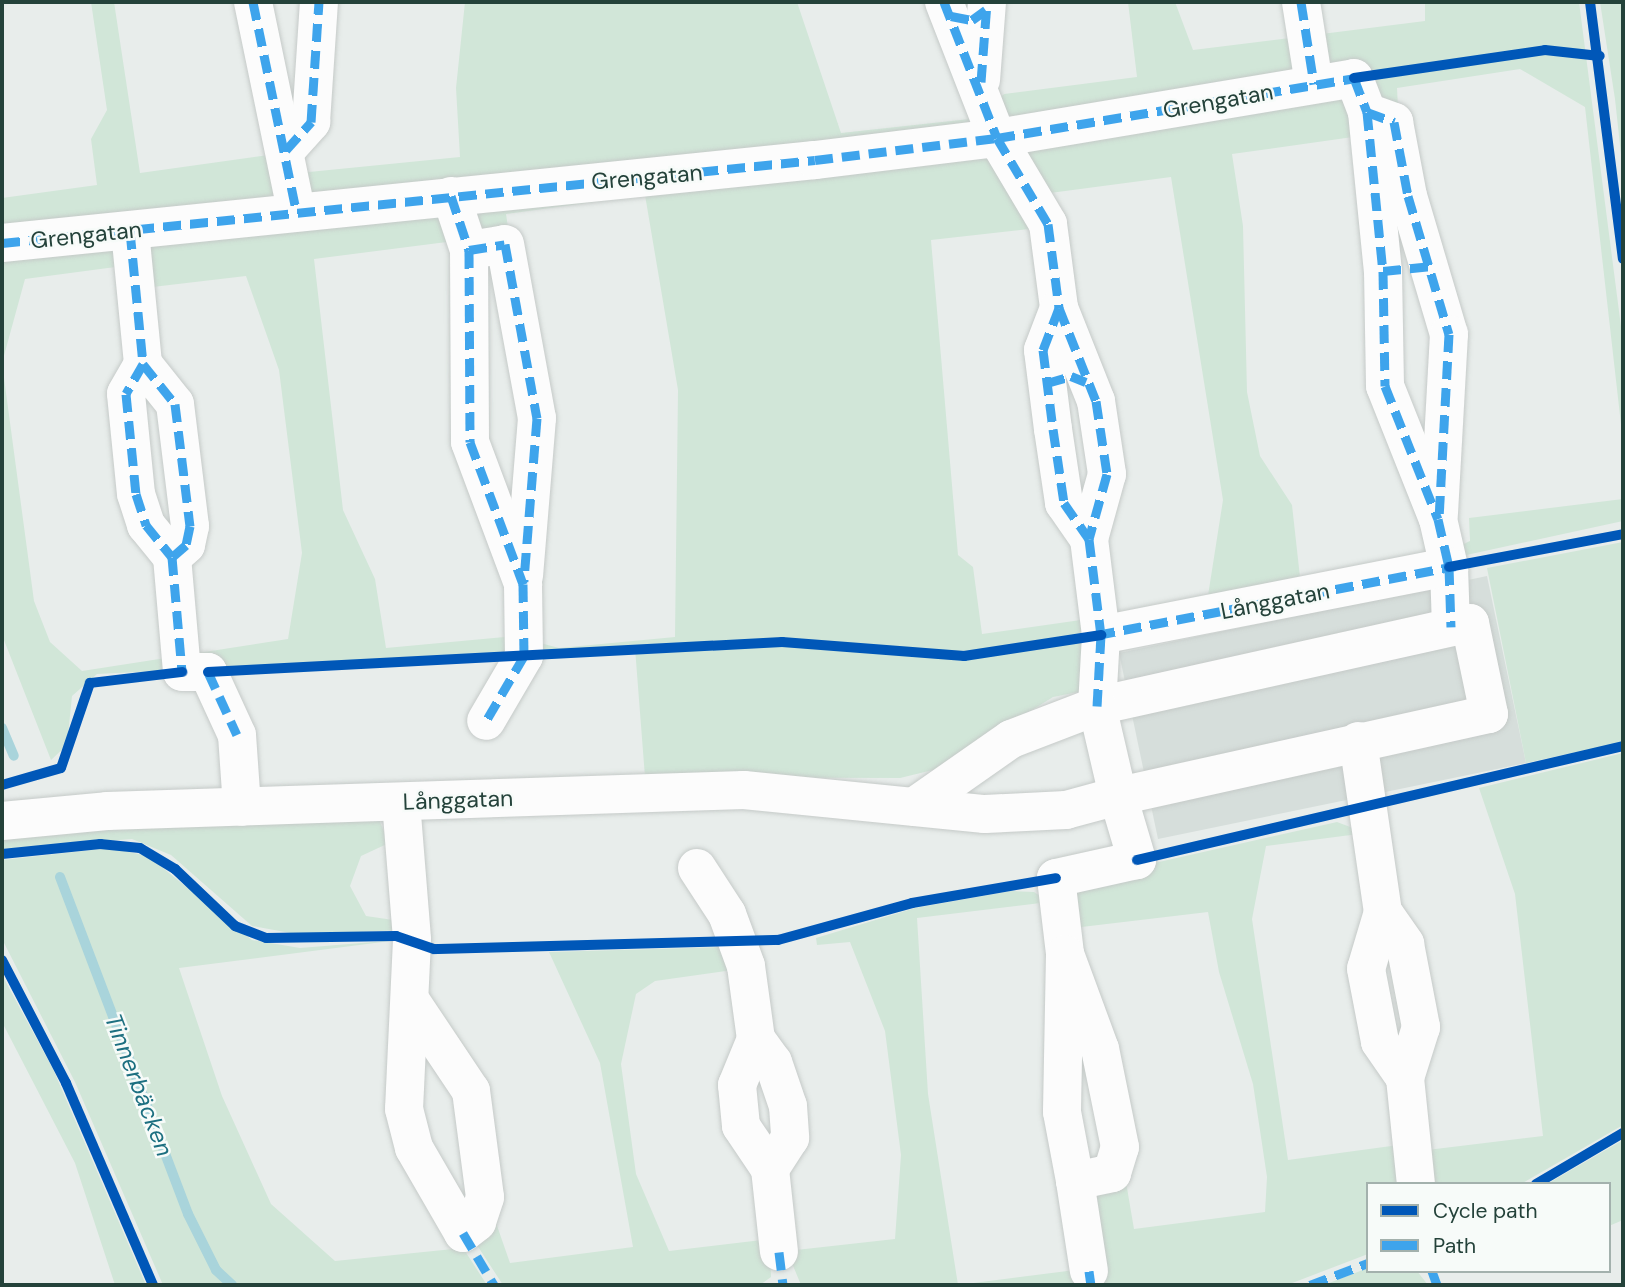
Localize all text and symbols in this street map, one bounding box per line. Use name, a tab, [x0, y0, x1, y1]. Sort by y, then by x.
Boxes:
street label: Grengatan	[1161, 78, 1275, 124]
street label: Grengatan	[590, 158, 704, 196]
street label: Grengatan	[29, 215, 143, 255]
street label: Långgatan	[1218, 577, 1332, 625]
street label: Långgatan	[402, 784, 514, 816]
water label: Tinnerbäcken	[99, 1010, 179, 1160]
legend	[1366, 1182, 1611, 1273]
text: Cycle path	[1433, 1197, 1538, 1225]
text: Path	[1433, 1232, 1476, 1260]

